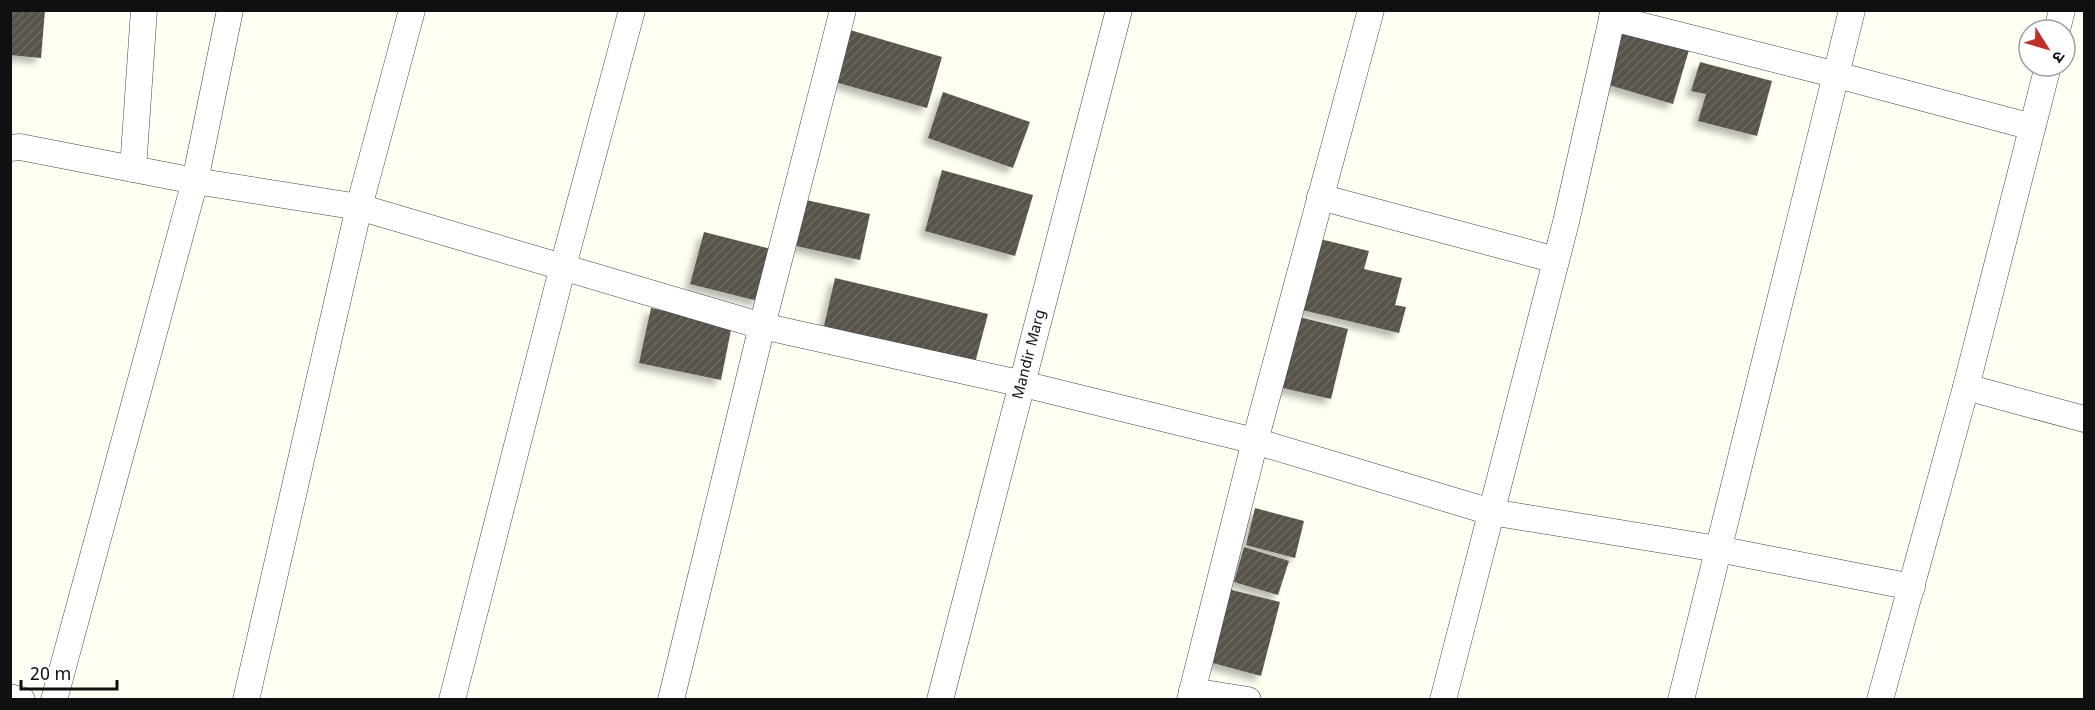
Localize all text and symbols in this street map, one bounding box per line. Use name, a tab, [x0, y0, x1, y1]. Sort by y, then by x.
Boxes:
north arrow	[2017, 18, 2077, 78]
text: उ	[2045, 45, 2068, 66]
street label: Mandir Marg	[1009, 308, 1050, 401]
scale bar	[21, 653, 117, 691]
text: 20 m	[30, 664, 71, 687]

